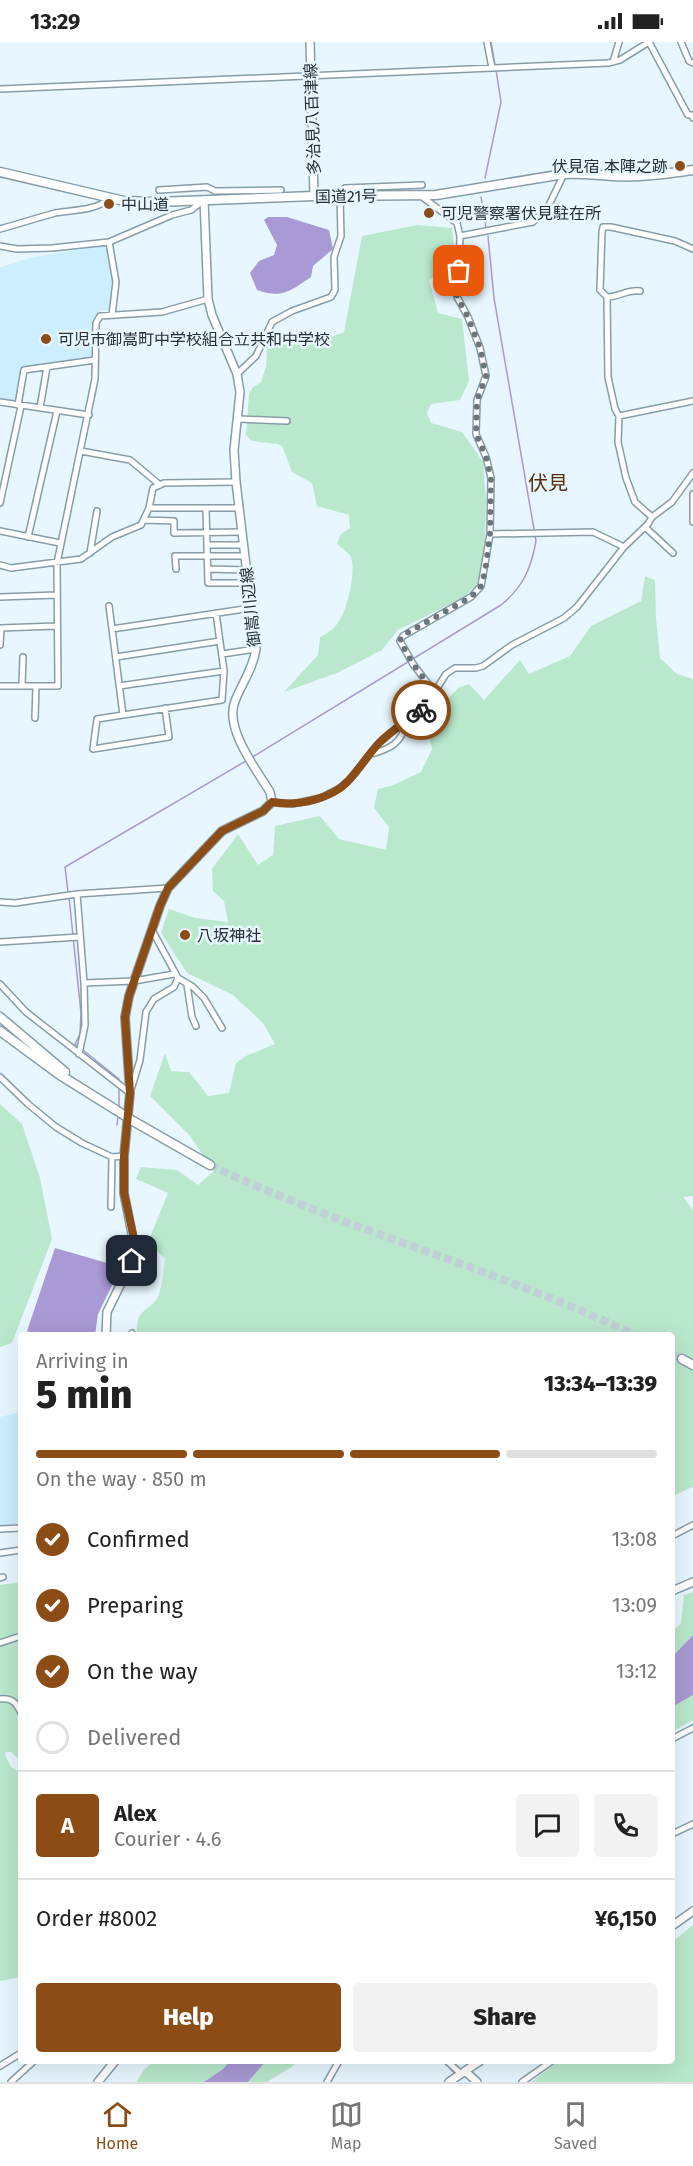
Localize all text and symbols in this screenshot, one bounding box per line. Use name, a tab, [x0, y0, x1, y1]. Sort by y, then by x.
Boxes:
text: 13:29	[30, 8, 80, 35]
street label: 多治見八百津線	[301, 63, 324, 175]
place label: 伏見宿 本陣之跡	[552, 157, 668, 176]
marker: 伏見宿 本陣之跡	[673, 159, 687, 173]
street label: 国道21号	[315, 186, 377, 207]
place label: 中山道	[121, 195, 169, 214]
marker: 中山道	[102, 197, 116, 211]
place label: 可児警察署伏見駐在所	[441, 204, 601, 223]
marker: 可児警察署伏見駐在所	[422, 206, 436, 220]
pin	[433, 245, 484, 296]
icon: bag	[442, 254, 475, 287]
place label: 可児市御嵩町中学校組合立共和中学校	[58, 330, 330, 349]
marker: 可児市御嵩町中学校組合立共和中学校	[39, 332, 53, 346]
district label: 伏見	[528, 471, 568, 495]
street label: 御嵩川辺線	[237, 566, 264, 648]
courier	[391, 680, 451, 740]
icon: bike	[405, 694, 438, 727]
place label: 八坂神社	[197, 926, 261, 945]
marker: 八坂神社	[178, 928, 192, 942]
pin	[106, 1235, 157, 1286]
icon: home	[115, 1244, 148, 1277]
text: Arriving in	[36, 1349, 129, 1373]
text: 13:34–13:39	[544, 1370, 657, 1397]
text: 5 min	[36, 1372, 132, 1418]
text: On the way · 850 m	[36, 1467, 207, 1491]
icon: check	[36, 1523, 69, 1556]
text: Confirmed	[87, 1526, 190, 1553]
text: 13:08	[611, 1527, 657, 1551]
icon: check	[36, 1589, 69, 1622]
text: Preparing	[87, 1592, 183, 1619]
text: 13:09	[612, 1593, 657, 1617]
icon: check	[36, 1655, 69, 1688]
text: On the way	[87, 1658, 198, 1685]
text: 13:12	[616, 1659, 657, 1683]
text: Delivered	[87, 1724, 182, 1751]
button: chat	[516, 1794, 579, 1857]
button: phone	[594, 1794, 657, 1857]
text: Alex	[114, 1800, 157, 1827]
text: A	[61, 1812, 74, 1839]
text: Courier · 4.6	[114, 1827, 221, 1851]
text: Order #8002	[36, 1905, 157, 1932]
text: ¥6,150	[595, 1905, 657, 1932]
button: Help	[36, 1983, 341, 2052]
button: Share	[353, 1983, 657, 2052]
tab: Home	[96, 2098, 138, 2153]
tab: Map	[330, 2098, 363, 2153]
tab: Saved	[554, 2098, 597, 2153]

